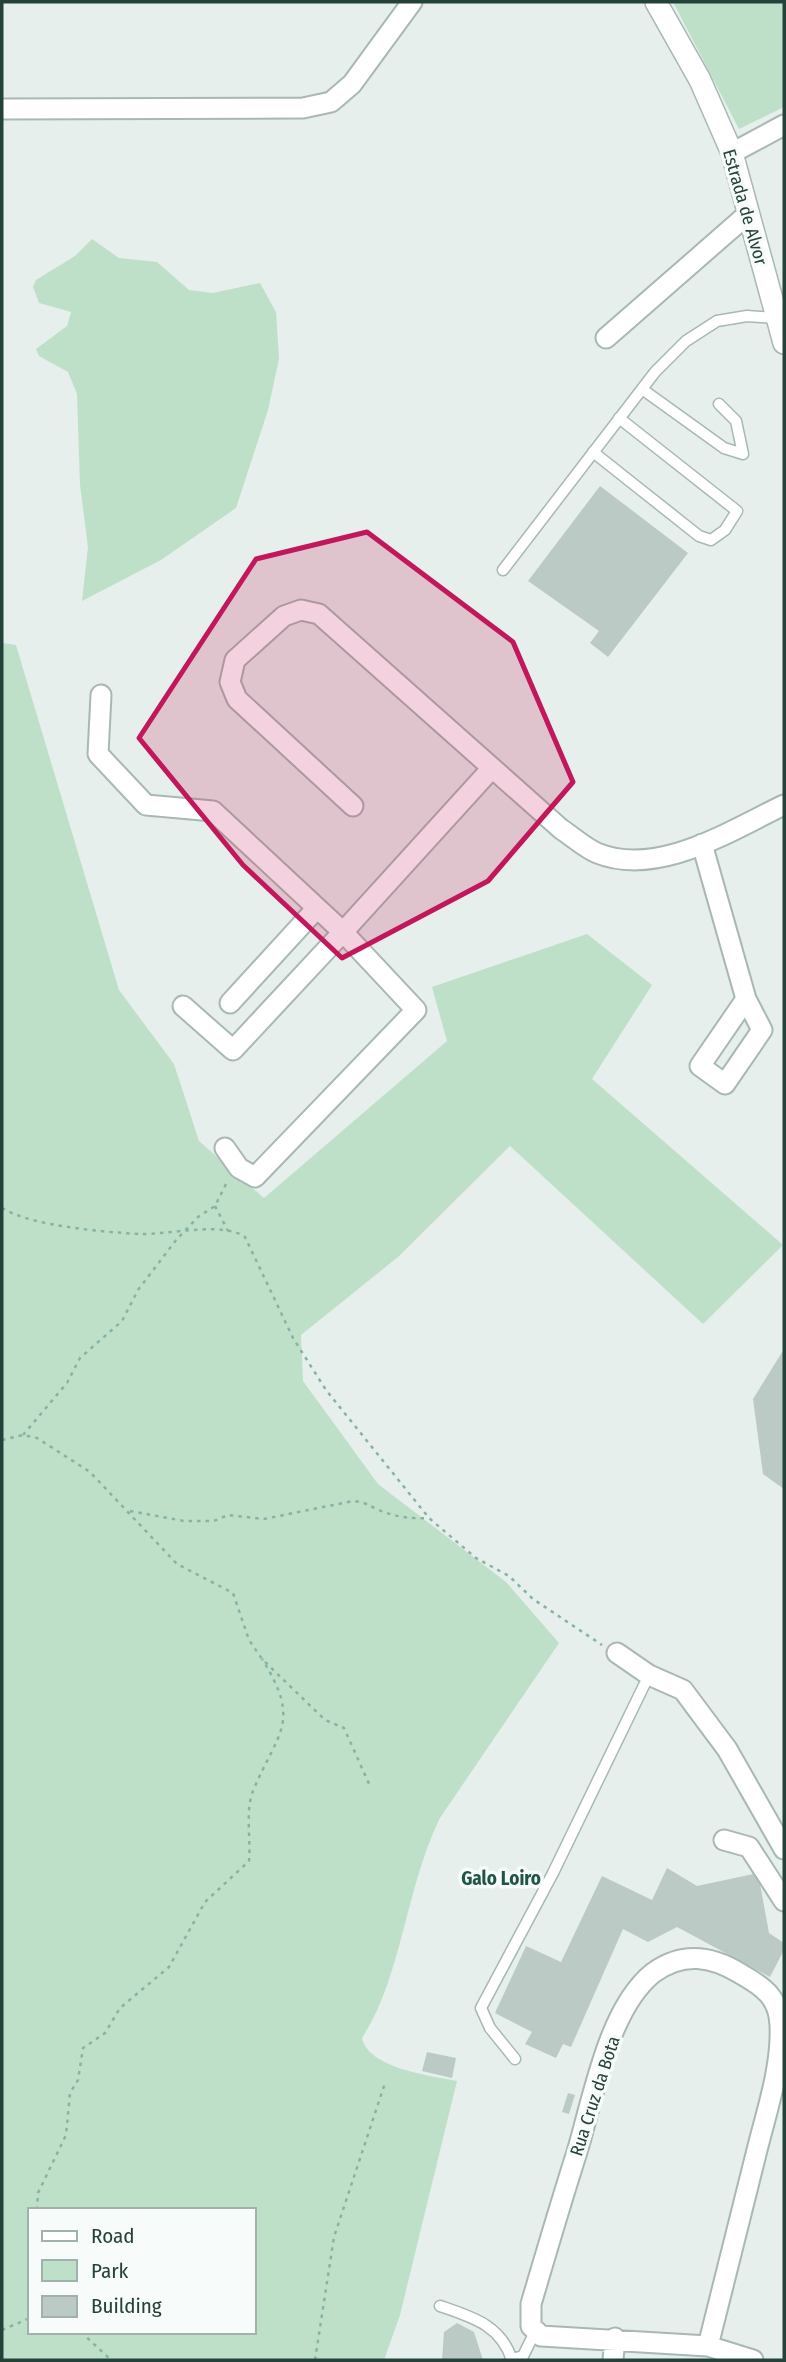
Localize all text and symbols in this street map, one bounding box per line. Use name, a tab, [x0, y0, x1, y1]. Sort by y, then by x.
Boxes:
street label: Estrada de Alvor	[718, 146, 772, 268]
district label: Galo Loiro	[461, 1867, 541, 1890]
street label: Rua Cruz da Bota	[565, 2033, 625, 2159]
legend	[28, 2208, 256, 2334]
text: Road	[91, 2223, 135, 2249]
text: Park	[91, 2258, 129, 2284]
text: Building	[91, 2293, 162, 2319]

